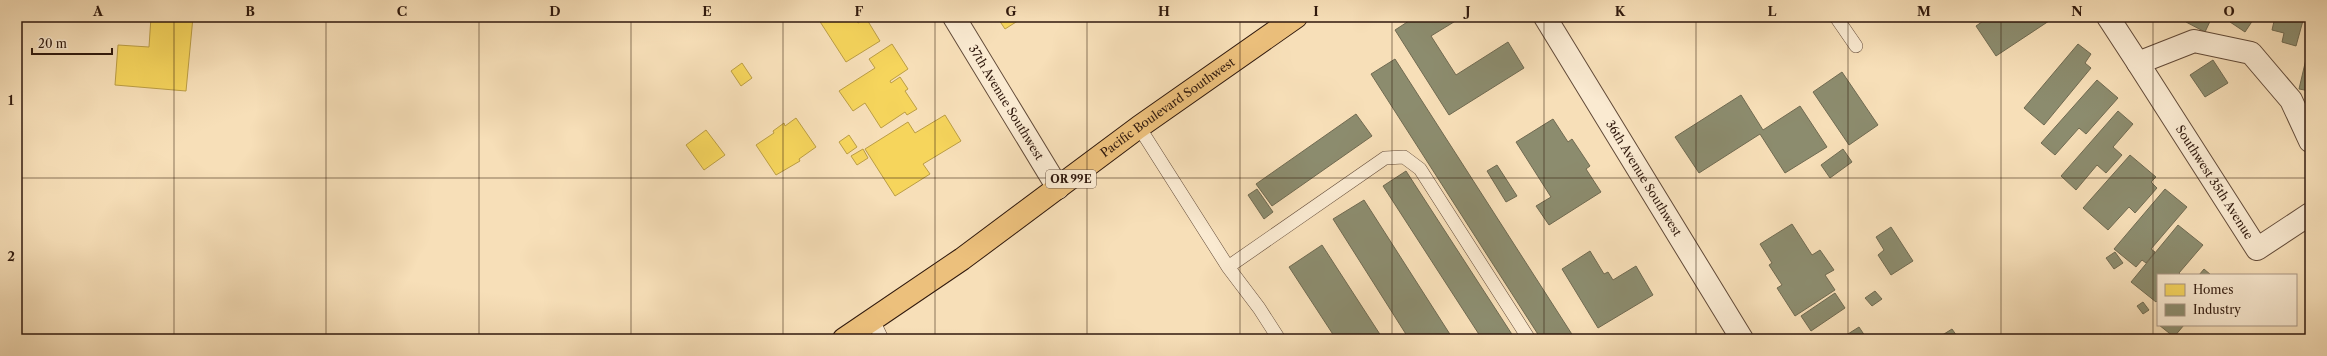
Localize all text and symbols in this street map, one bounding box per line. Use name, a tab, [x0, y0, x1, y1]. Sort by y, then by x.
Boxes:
text: A	[92, 3, 104, 19]
text: B	[245, 3, 255, 19]
text: C	[397, 3, 407, 19]
text: D	[549, 3, 561, 19]
text: E	[702, 3, 712, 19]
text: F	[855, 3, 864, 19]
text: G	[1005, 3, 1017, 19]
text: H	[1158, 3, 1170, 19]
text: I	[1313, 3, 1319, 19]
text: J	[1463, 3, 1471, 19]
text: K	[1615, 3, 1626, 19]
text: L	[1768, 3, 1777, 19]
text: M	[1917, 3, 1931, 19]
text: N	[2071, 3, 2083, 19]
text: O	[2223, 3, 2235, 19]
scale bar	[32, 30, 112, 56]
text: 20 m	[38, 36, 67, 51]
street label: 37th Avenue Southwest	[966, 42, 1048, 163]
street label: Pacific Boulevard Southwest	[1097, 54, 1238, 160]
text: 1	[8, 92, 14, 108]
street label: 36th Avenue Southwest	[1603, 117, 1686, 239]
street label: Southwest 35th Avenue	[2173, 122, 2257, 242]
road number: OR 99E	[1046, 170, 1096, 188]
text: 2	[7, 248, 15, 264]
legend	[2157, 274, 2297, 326]
text: Homes	[2193, 282, 2233, 297]
text: Industry	[2193, 302, 2241, 317]

